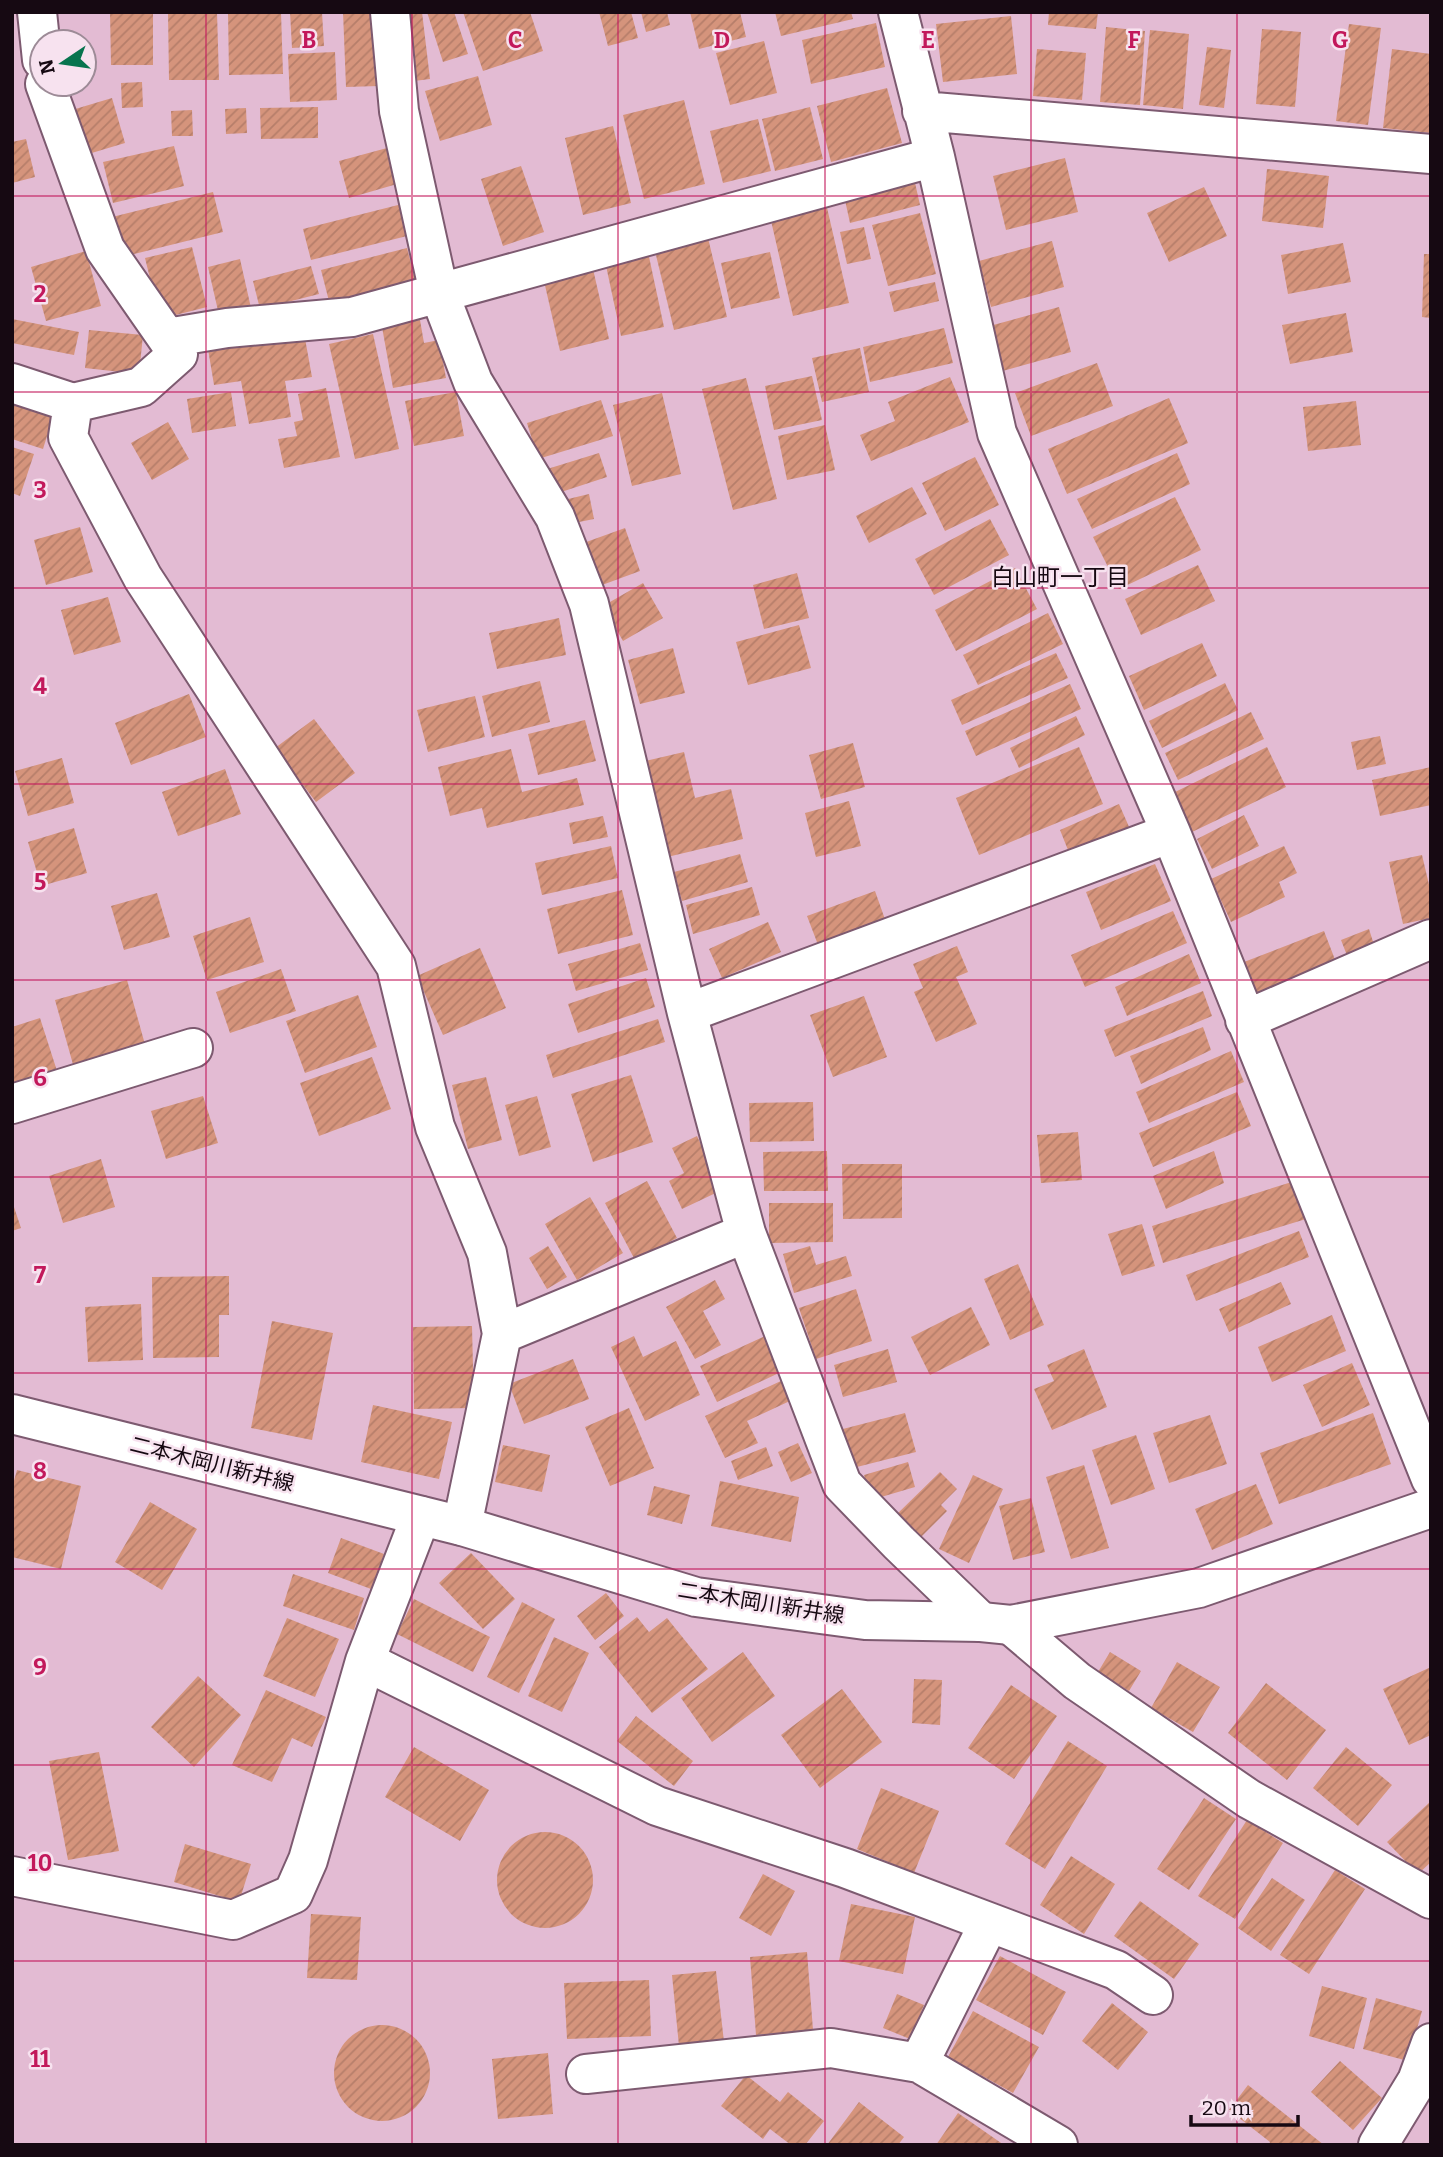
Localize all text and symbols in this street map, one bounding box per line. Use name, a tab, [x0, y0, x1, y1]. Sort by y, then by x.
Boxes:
text: B	[302, 26, 316, 54]
text: C	[508, 26, 522, 54]
text: D	[714, 26, 730, 54]
text: E	[921, 26, 935, 54]
text: F	[1128, 26, 1141, 54]
text: G	[1332, 26, 1349, 54]
north arrow	[28, 28, 98, 98]
text: N	[34, 57, 60, 76]
text: 2	[34, 280, 47, 308]
text: 3	[33, 476, 47, 504]
district label: 白山町一丁目	[991, 563, 1129, 591]
text: 4	[33, 672, 47, 700]
text: 5	[34, 868, 46, 896]
text: 6	[33, 1064, 47, 1092]
text: 7	[34, 1261, 47, 1289]
street label: 二本木岡川新井線	[127, 1431, 297, 1497]
text: 8	[33, 1457, 47, 1485]
street label: 二本木岡川新井線	[676, 1577, 846, 1629]
text: 9	[33, 1653, 47, 1681]
text: 10	[28, 1849, 52, 1877]
text: 11	[30, 2045, 50, 2073]
scale bar	[1191, 2084, 1298, 2128]
text: 20 m	[1202, 2095, 1251, 2121]

